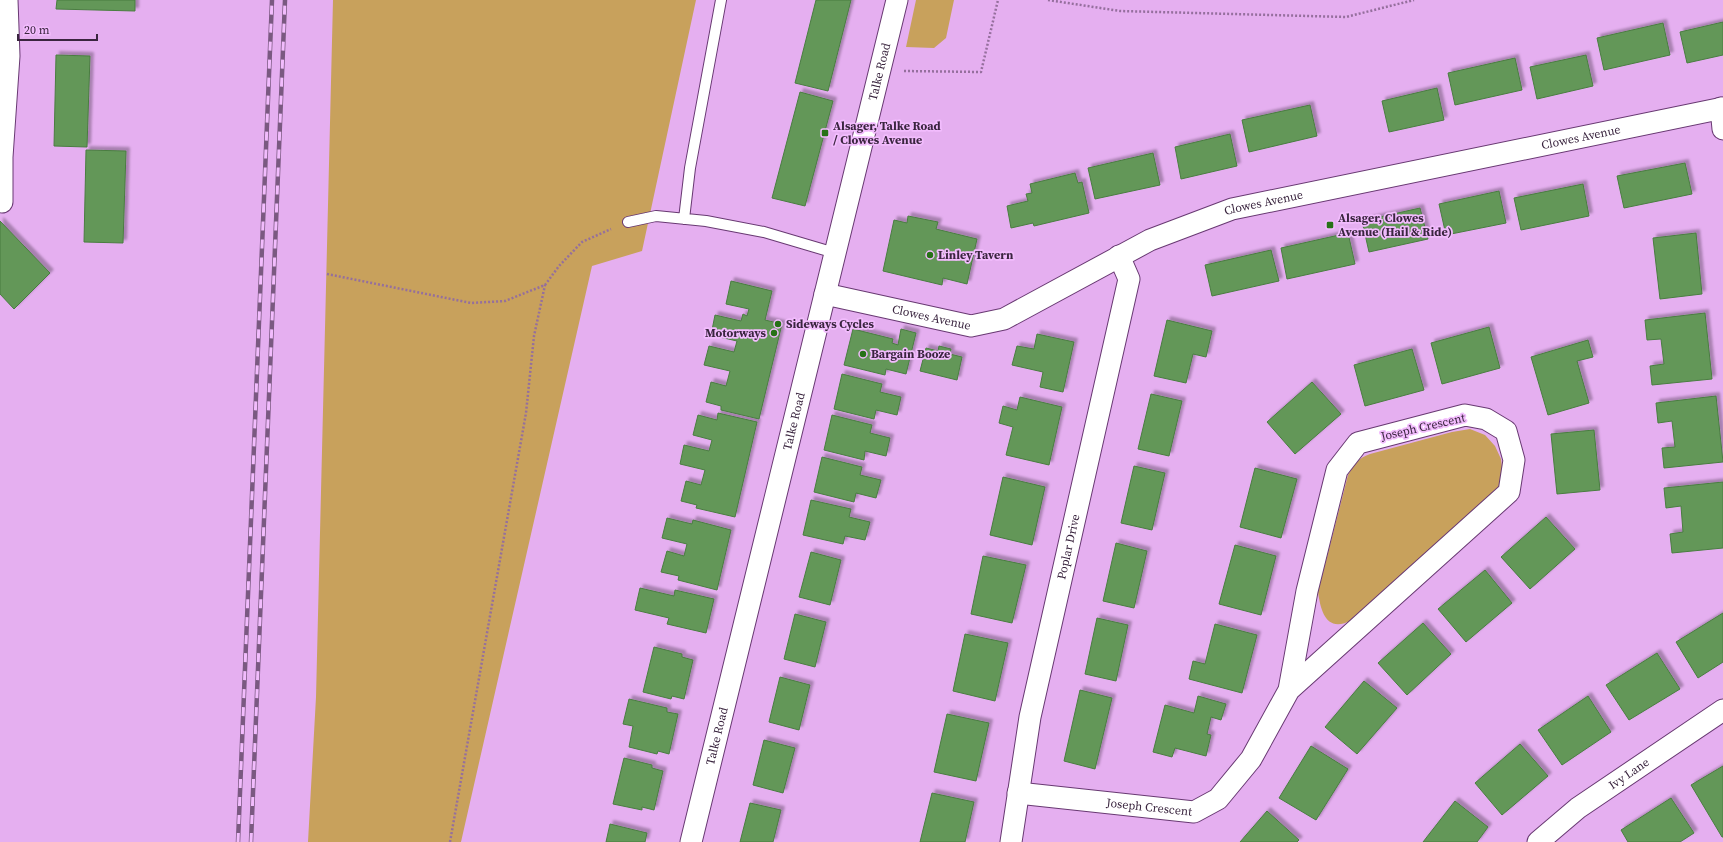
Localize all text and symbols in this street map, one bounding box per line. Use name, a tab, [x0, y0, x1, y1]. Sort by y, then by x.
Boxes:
scale bar	[18, 16, 97, 42]
text: 20 m	[24, 22, 50, 38]
street label: Talke Road	[865, 41, 894, 102]
place label: Alsager, Talke Road / Clowes Avenue	[833, 118, 941, 148]
street label: Clowes Avenue	[1540, 121, 1622, 153]
marker: Alsager, Talke Road / Clowes Avenue	[820, 128, 830, 138]
street label: Clowes Avenue	[1222, 187, 1304, 219]
place label: Alsager, Clowes Avenue (Hail & Ride)	[1338, 210, 1452, 240]
marker: Alsager, Clowes Avenue (Hail & Ride)	[1325, 220, 1335, 230]
place label: Linley Tavern	[938, 247, 1014, 263]
marker: Linley Tavern	[925, 250, 935, 260]
street label: Clowes Avenue	[891, 301, 972, 334]
place label: Sideways Cycles	[786, 316, 874, 332]
marker: Sideways Cycles	[773, 319, 783, 329]
place label: Motorways	[705, 325, 767, 341]
marker: Motorways	[769, 328, 779, 338]
place label: Bargain Booze	[871, 346, 950, 362]
marker: Bargain Booze	[858, 349, 868, 359]
street label: Talke Road	[779, 391, 809, 452]
street label: Joseph Crescent	[1378, 410, 1467, 445]
street label: Poplar Drive	[1053, 513, 1084, 581]
street label: Talke Road	[702, 705, 732, 767]
street label: Ivy Lane	[1606, 754, 1652, 793]
street label: Joseph Crescent	[1105, 794, 1193, 820]

